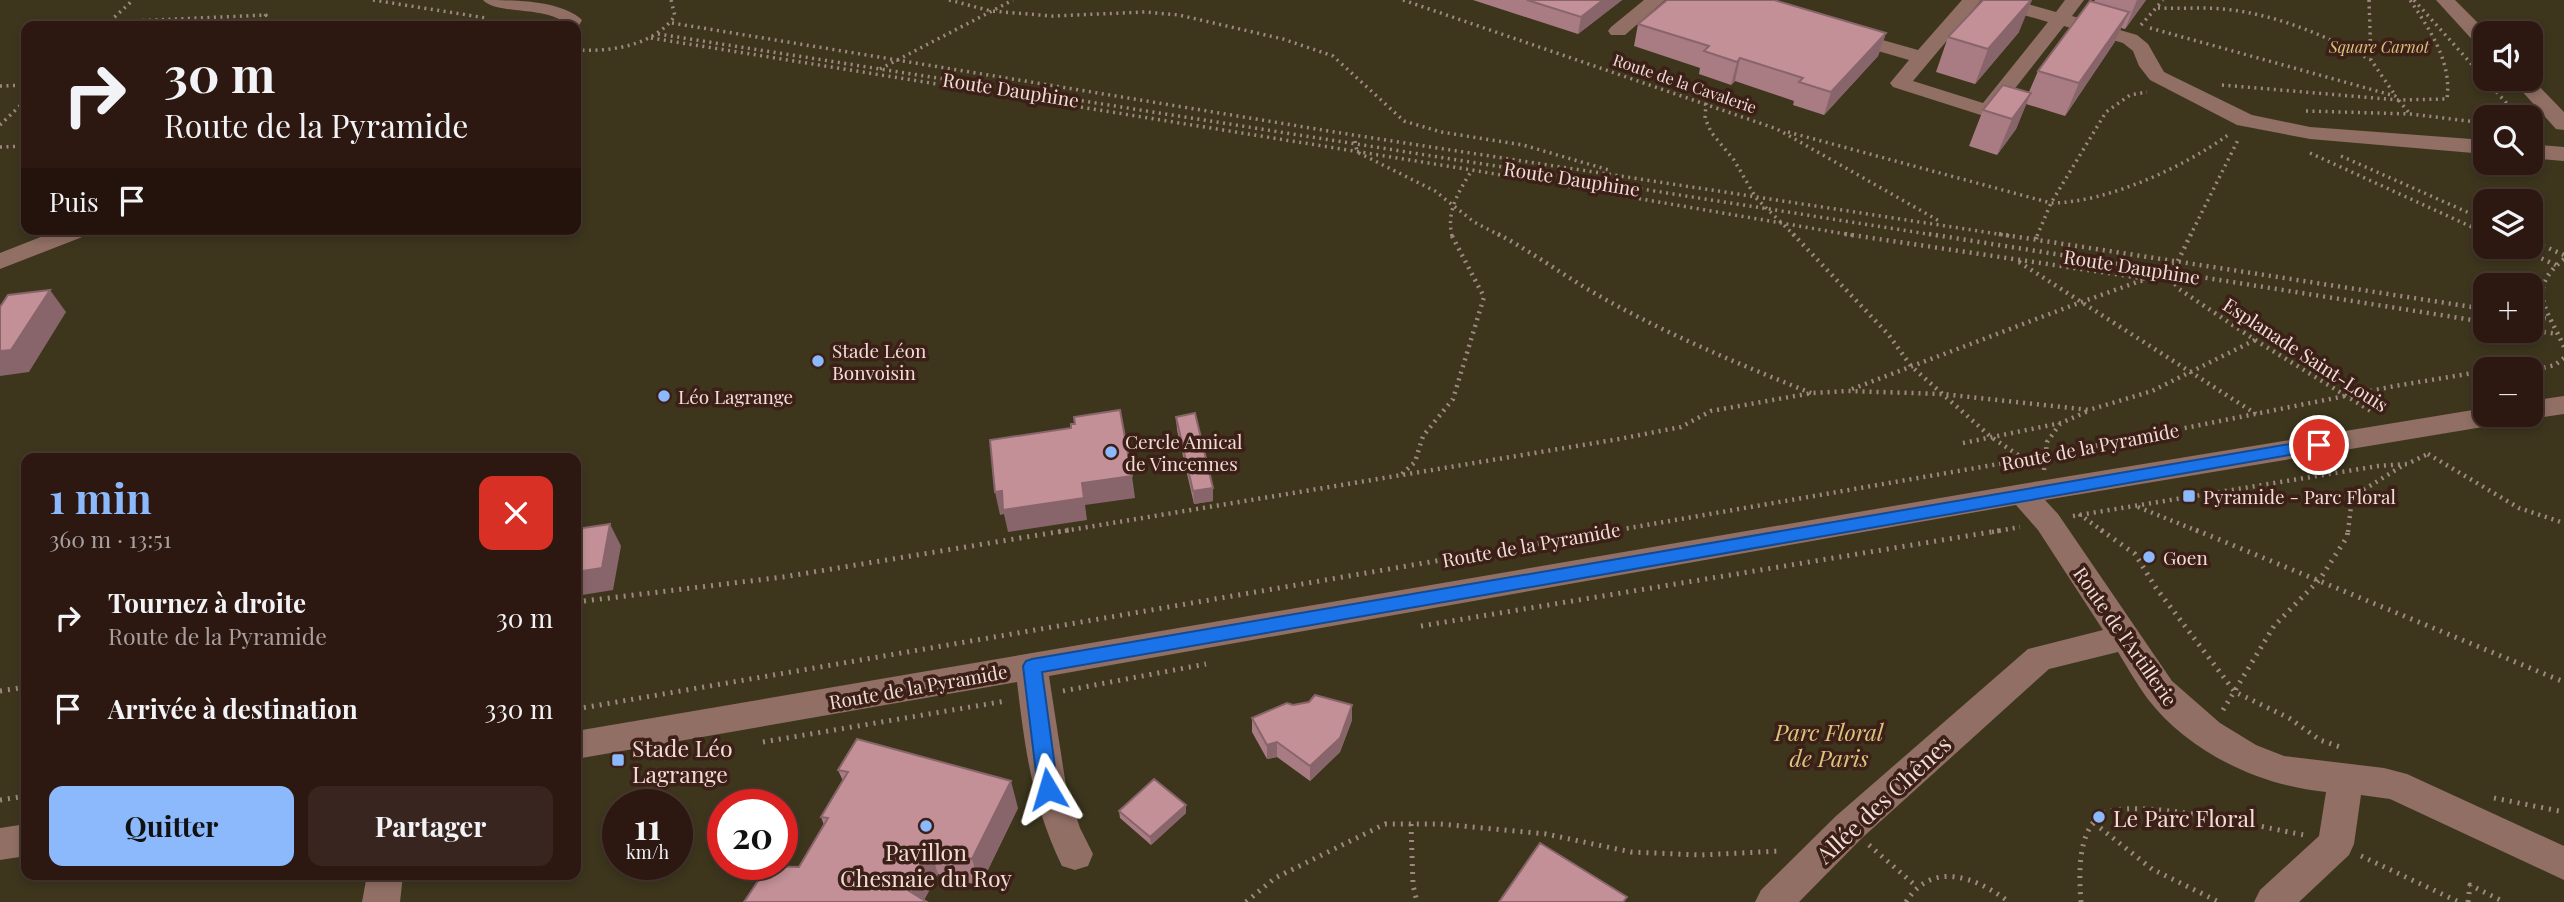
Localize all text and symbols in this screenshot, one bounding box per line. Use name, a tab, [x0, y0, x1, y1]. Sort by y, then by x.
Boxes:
map controls	[2473, 21, 2543, 427]
button: sound	[2473, 21, 2543, 91]
park label: Square Carnot	[2328, 36, 2430, 57]
text: 30 m	[164, 40, 275, 105]
icon: right	[49, 49, 140, 140]
street label: Route de la Cavalerie	[1610, 49, 1760, 117]
street label: Route Dauphine	[941, 65, 1081, 113]
text: Route de la Pyramide	[164, 103, 468, 146]
button: search	[2473, 105, 2543, 175]
street label: Route Dauphine	[1502, 154, 1642, 202]
icon: arrive	[113, 182, 151, 220]
text: Puis	[49, 184, 99, 219]
button: layers	[2473, 189, 2543, 259]
street label: Route Dauphine	[2062, 242, 2202, 290]
button: +	[2473, 273, 2543, 343]
street label: Esplanade Saint-Louis	[2219, 291, 2393, 417]
place label: Stade Léon Bonvoisin	[832, 337, 927, 385]
marker: Stade Léon Bonvoisin	[810, 353, 826, 369]
button: −	[2473, 357, 2543, 427]
place label: Léo Lagrange	[678, 383, 793, 409]
marker: Léo Lagrange	[656, 388, 672, 404]
pin	[2289, 415, 2349, 475]
street label: Route de la Pyramide	[1999, 416, 2181, 476]
icon: arrive	[2300, 426, 2338, 464]
place label: Cercle Amical de Vincennes	[1125, 428, 1243, 476]
marker: Cercle Amical de Vincennes	[1103, 444, 1119, 460]
text: 1 min	[49, 469, 152, 525]
button: close	[479, 476, 553, 550]
place label: Pyramide - Parc Floral	[2203, 483, 2396, 509]
marker: Pyramide - Parc Floral	[2181, 488, 2197, 504]
street label: Route de la Pyramide	[1440, 516, 1622, 572]
text: 360 m · 13:51	[49, 523, 171, 554]
place label: Goen	[2163, 544, 2208, 570]
marker: Goen	[2141, 549, 2157, 565]
street label: Route de l'Artillerie	[2068, 561, 2184, 711]
text: Tournez à droite	[108, 585, 306, 620]
icon: right	[49, 599, 87, 637]
text: 30 m	[496, 600, 553, 635]
text: Route de la Pyramide	[108, 620, 327, 651]
street label: Route de la Pyramide	[827, 658, 1009, 714]
icon: arrive	[49, 690, 87, 728]
text: Arrivée à destination	[108, 691, 358, 726]
text: 330 m	[484, 691, 553, 726]
park label: Parc Floral de Paris	[1774, 716, 1885, 773]
street label: Allée des Chênes	[1808, 728, 1957, 870]
place label: Stade Léo Lagrange	[632, 732, 733, 789]
marker: Stade Léo Lagrange	[610, 752, 626, 768]
position arrow	[1011, 752, 1085, 826]
button: Quitter	[49, 786, 294, 866]
button: Partager	[308, 786, 553, 866]
speed limit sign: 20	[707, 789, 798, 880]
text: 11	[634, 802, 661, 849]
place label: Le Parc Floral	[2113, 802, 2256, 833]
marker: Le Parc Floral	[2091, 809, 2107, 825]
marker: Pavillon Chesnaie du Roy	[918, 818, 934, 834]
place label: Pavillon Chesnaie du Roy	[840, 836, 1012, 893]
text: km/h	[626, 840, 669, 864]

